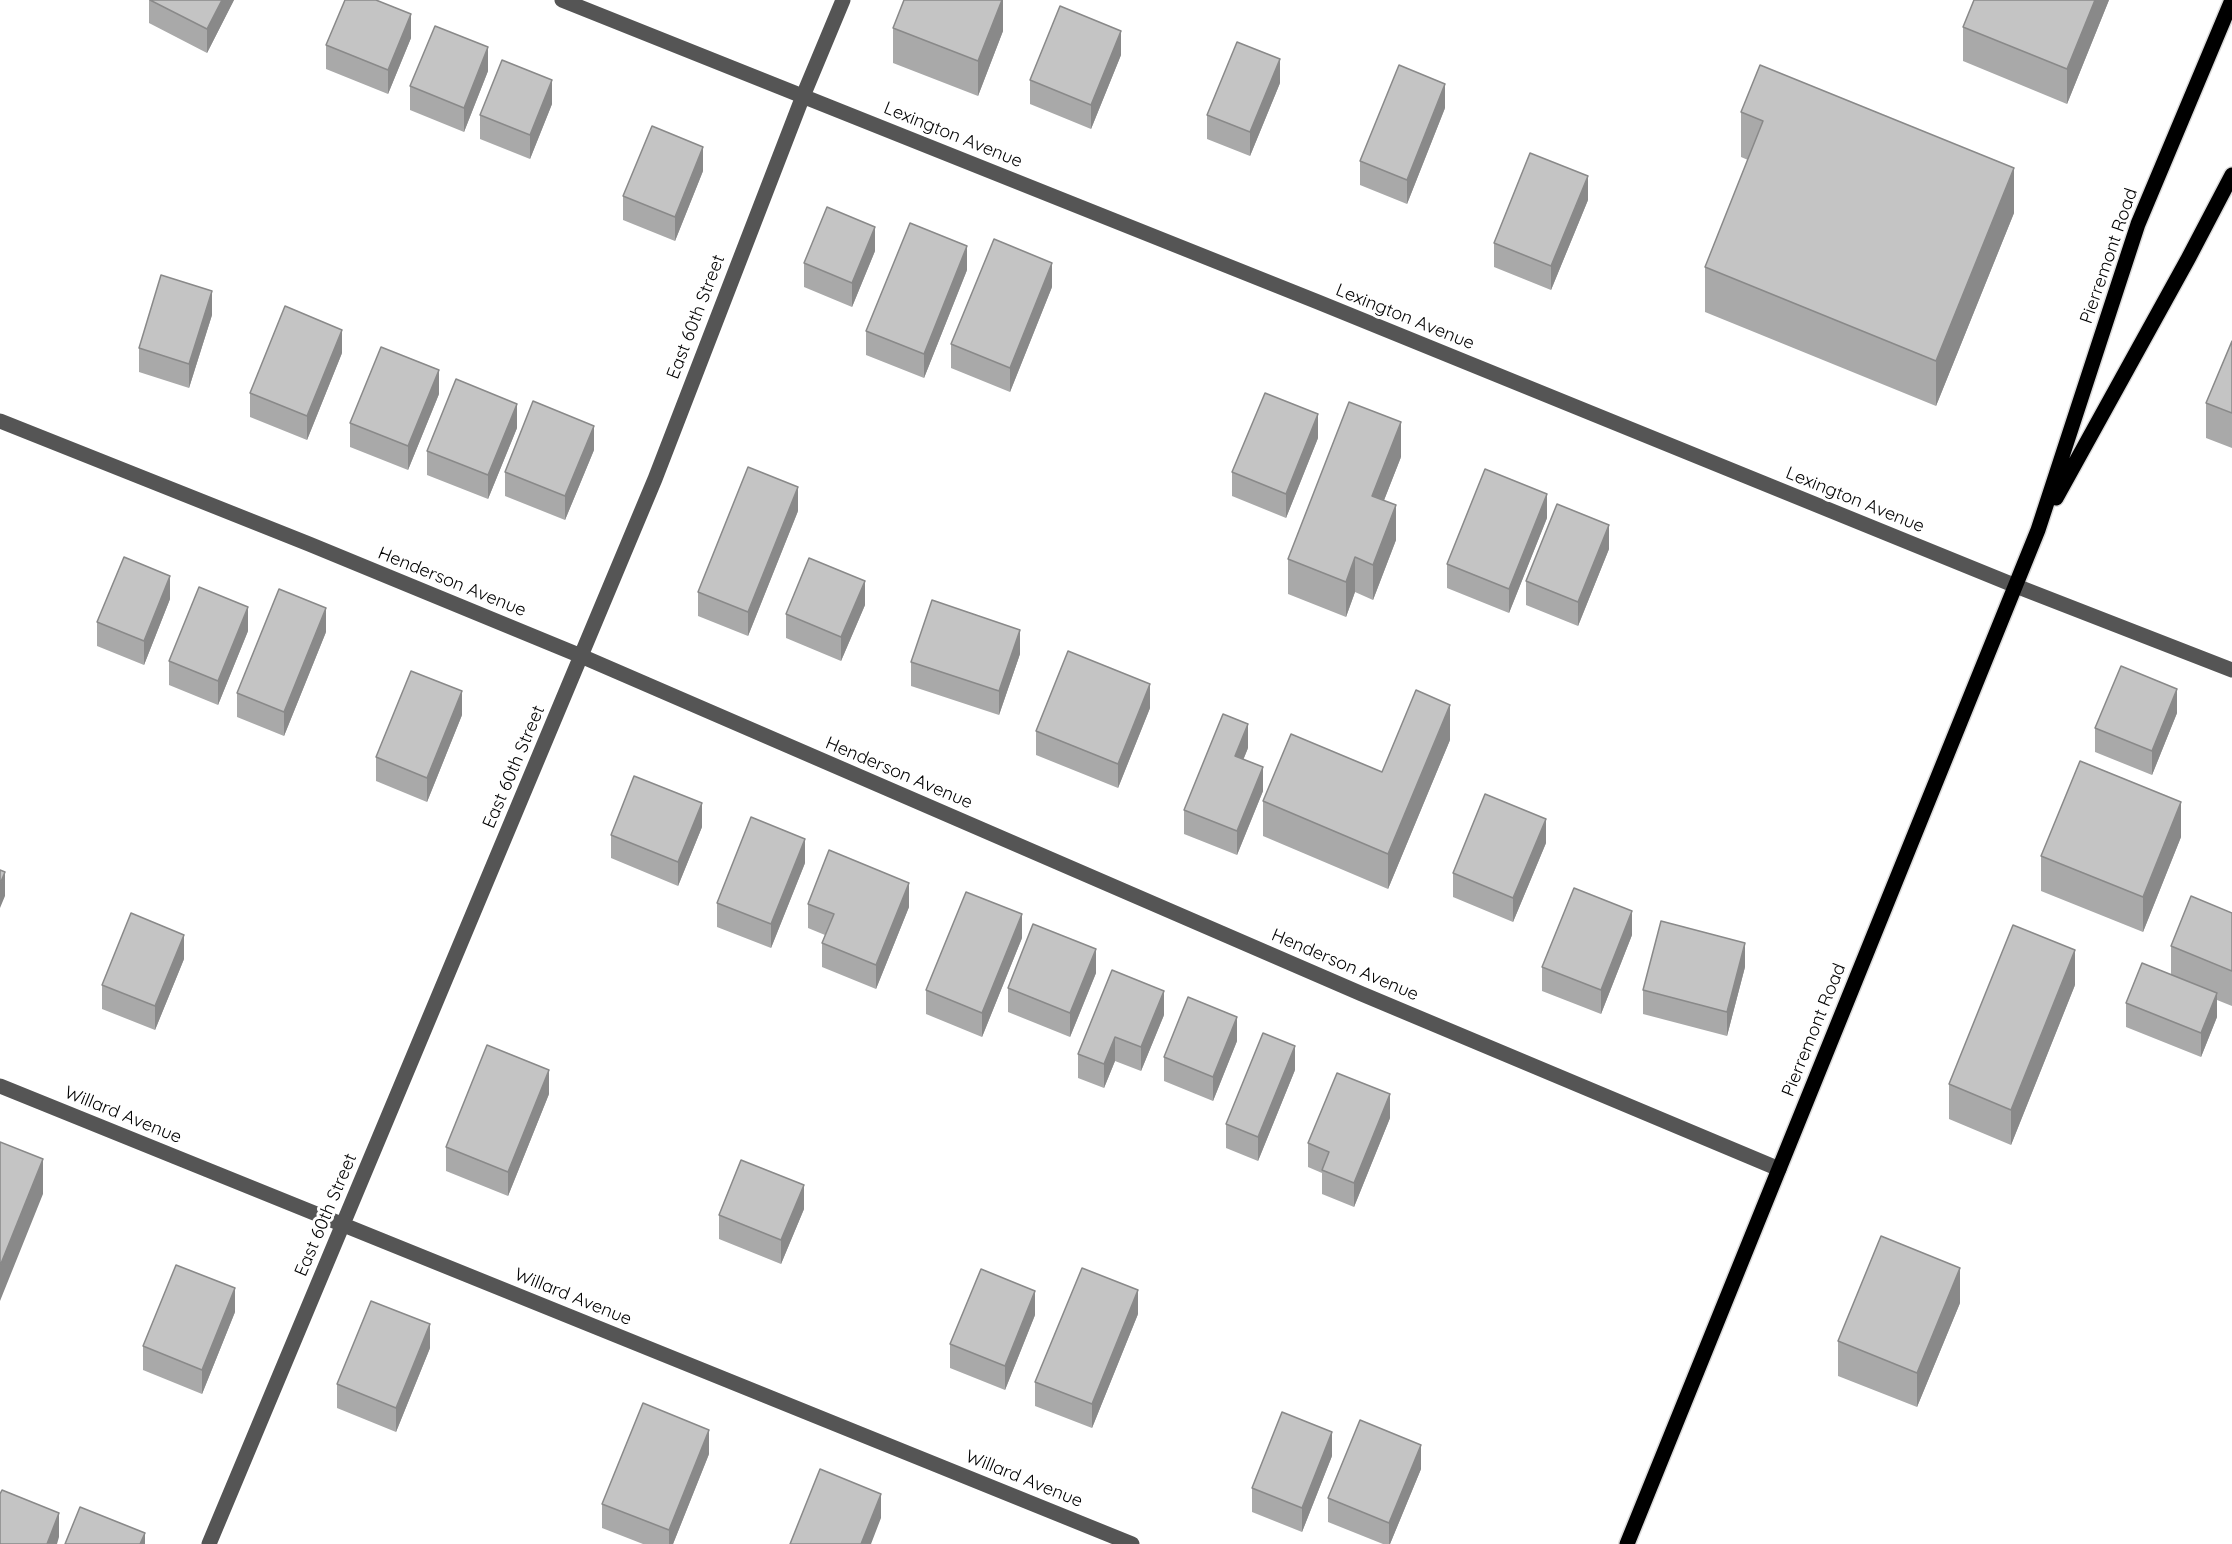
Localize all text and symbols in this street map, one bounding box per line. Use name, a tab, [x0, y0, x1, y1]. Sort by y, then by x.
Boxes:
street label: Lexington Avenue	[881, 97, 1025, 173]
street label: Pierremont Road	[2076, 185, 2142, 327]
street label: East 60th Street	[662, 252, 730, 382]
street label: Lexington Avenue	[1333, 279, 1477, 355]
street label: Lexington Avenue	[1783, 462, 1927, 538]
street label: Henderson Avenue	[375, 542, 529, 622]
street label: East 60th Street	[478, 702, 550, 832]
street label: Henderson Avenue	[822, 732, 976, 814]
street label: Henderson Avenue	[1268, 924, 1422, 1006]
street label: Pierremont Road	[1777, 960, 1851, 1100]
street label: Willard Avenue	[61, 1082, 185, 1148]
street label: East 60th Street	[290, 1150, 362, 1280]
street label: Willard Avenue	[511, 1264, 635, 1330]
street label: Willard Avenue	[962, 1446, 1086, 1512]

